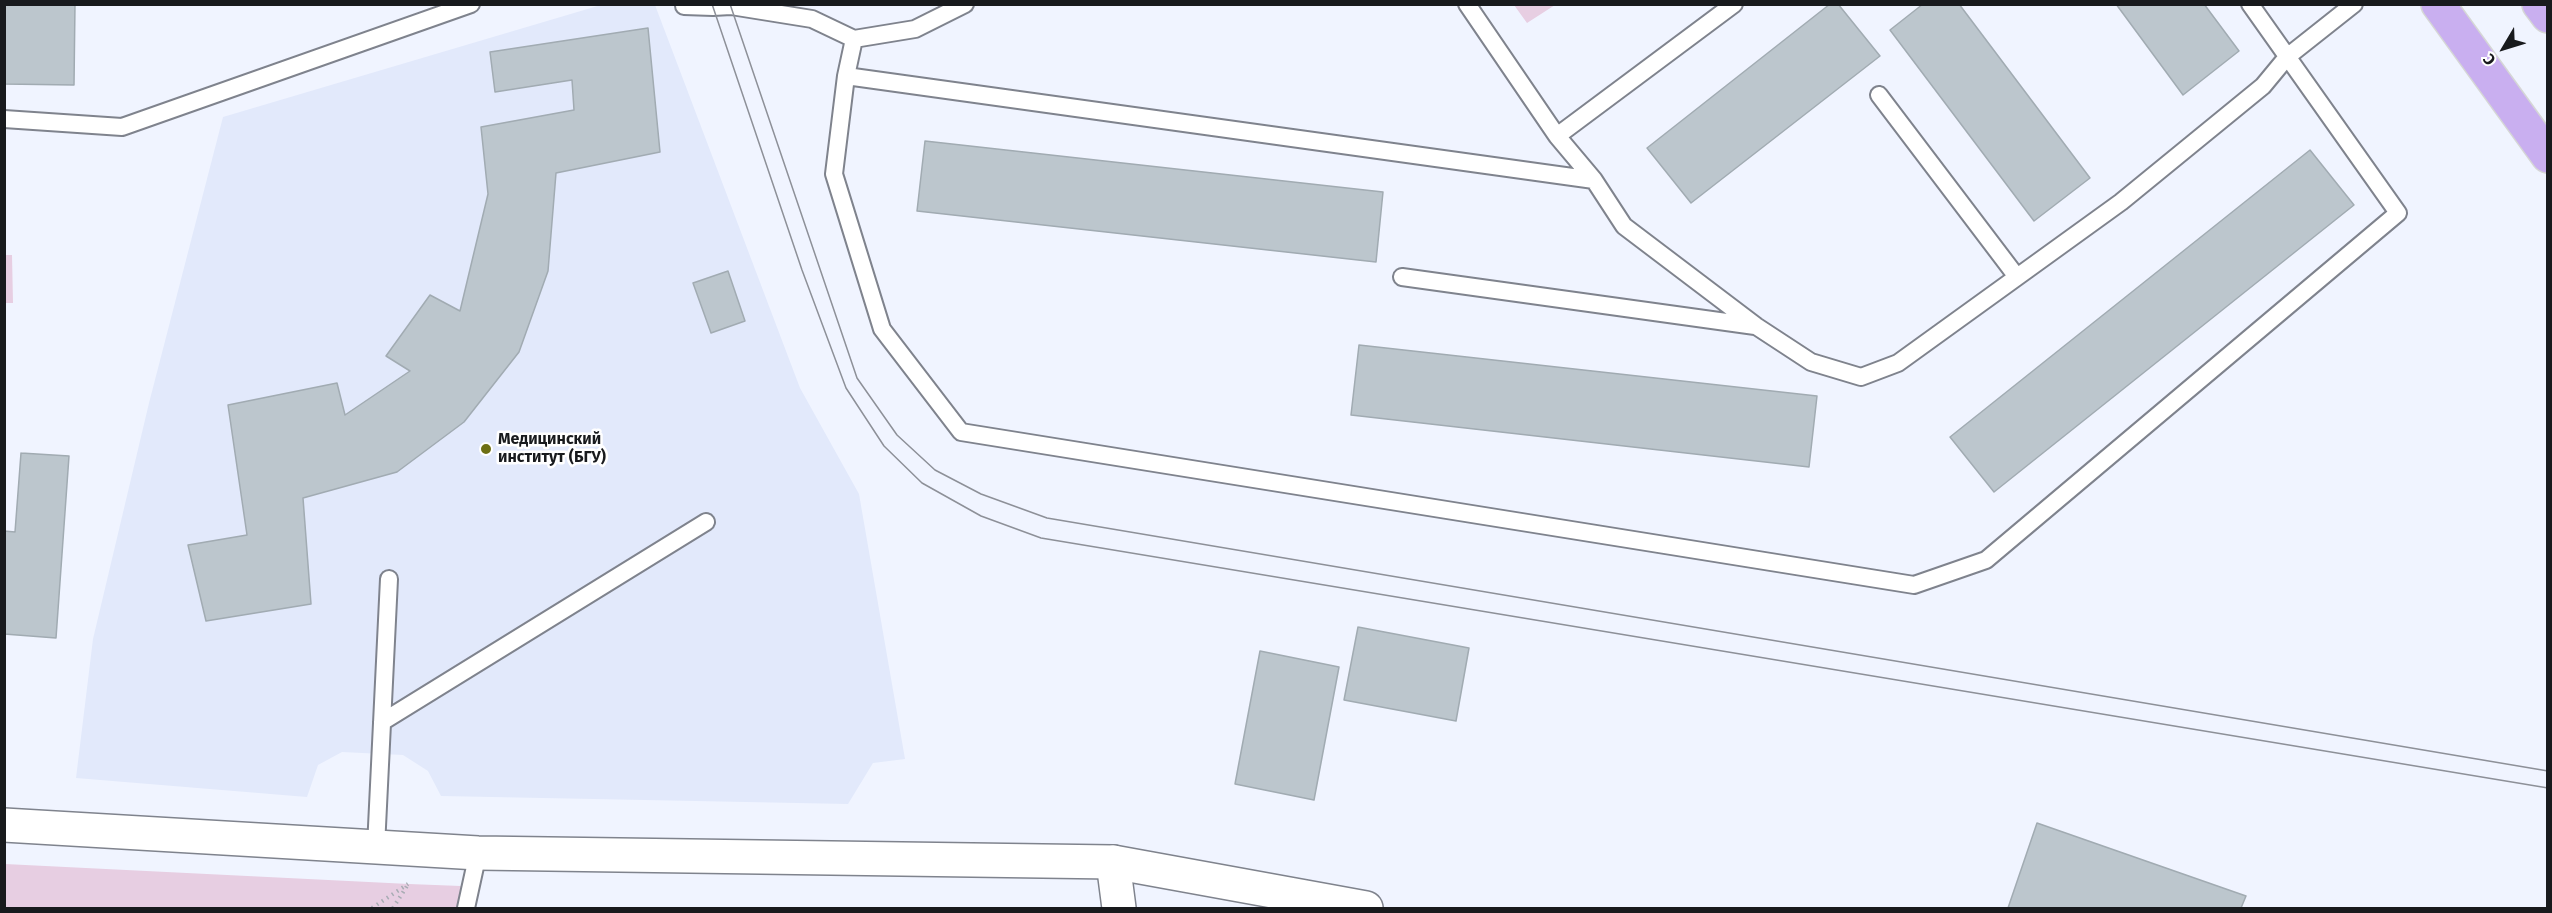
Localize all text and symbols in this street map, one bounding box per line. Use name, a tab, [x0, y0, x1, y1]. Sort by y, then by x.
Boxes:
north arrow	[2474, 18, 2534, 78]
text: С	[2479, 50, 2500, 69]
place label: Медицинский институт (БГУ)	[498, 430, 606, 468]
marker: Медицинский институт (БГУ)	[479, 442, 493, 456]

